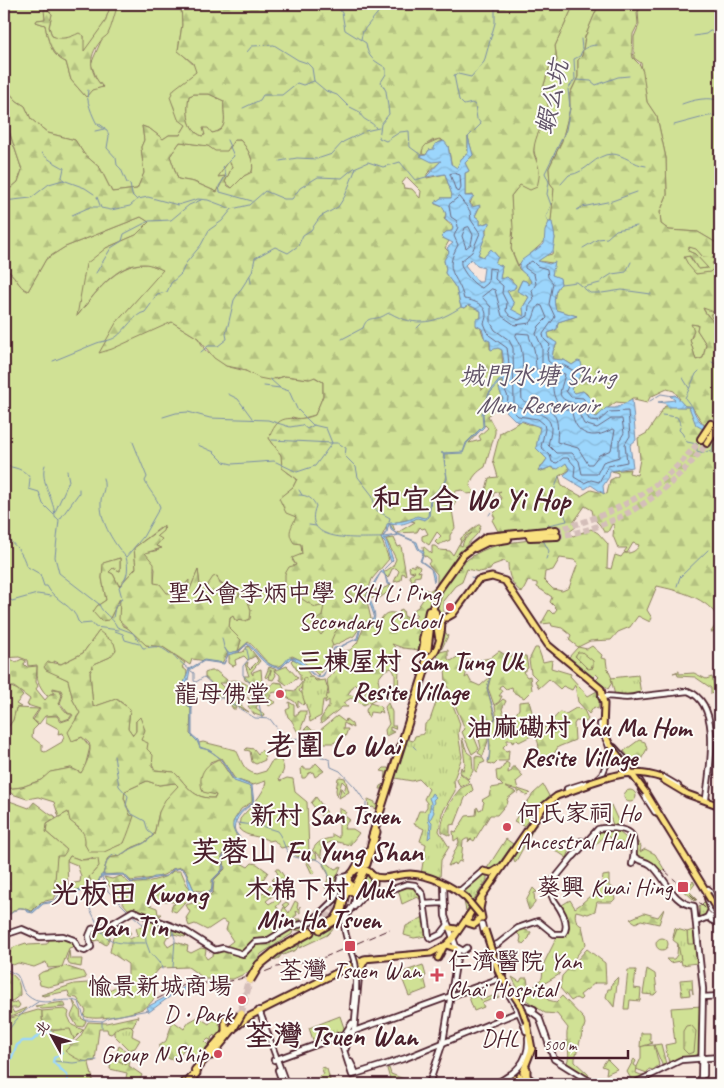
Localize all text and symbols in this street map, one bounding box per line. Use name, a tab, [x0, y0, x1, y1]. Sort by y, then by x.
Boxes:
water label: 蝦公坑	[528, 54, 577, 137]
water label: 城門水塘 Shing Mun Reservoir	[459, 360, 618, 421]
district label: 和宜合 Wo Yi Hop	[372, 481, 572, 518]
place label: 聖公會李炳中學 SKH Li Ping Secondary School	[167, 578, 444, 636]
marker: 聖公會李炳中學 SKH Li Ping Secondary School	[444, 601, 456, 613]
district label: 三棟屋村 Sam Tung Uk Resite Village	[297, 645, 525, 708]
place label: 龍母佛堂	[174, 679, 270, 709]
marker: 龍母佛堂	[274, 688, 286, 700]
district label: 油麻磡村 Yau Ma Hom Resite Village	[467, 711, 693, 774]
district label: 老圍 Lo Wai	[266, 727, 404, 764]
place label: 何氏家祠 Ho Ancestral Hall	[517, 798, 642, 856]
district label: 新村 San Tsuen	[250, 799, 402, 832]
marker: 何氏家祠 Ho Ancestral Hall	[501, 821, 513, 833]
district label: 芙蓉山 Fu Yung Shan	[191, 833, 425, 870]
place label: 葵興 Kwai Hing	[537, 872, 673, 902]
district label: 木棉下村 Muk Min Ha Tsuen	[245, 873, 396, 936]
district label: 光板田 Kwong Pan Tin	[51, 875, 210, 945]
marker: 葵興 Kwai Hing	[676, 880, 690, 894]
marker: 荃灣 Tsuen Wan	[343, 939, 357, 953]
place label: 仁濟醫院 Yan Chai Hospital	[448, 946, 583, 1004]
place label: 荃灣 Tsuen Wan	[279, 955, 422, 985]
marker: 仁濟醫院 Yan Chai Hospital	[430, 968, 444, 982]
place label: 愉景新城商場 D • Park	[88, 971, 234, 1029]
marker: 愉景新城商場 D • Park	[236, 994, 248, 1006]
marker: DHL	[494, 1009, 506, 1021]
north arrow	[28, 1010, 78, 1060]
text: 北	[31, 1017, 53, 1039]
district label: 荃灣 Tsuen Wan	[244, 1017, 419, 1054]
place label: DHL	[481, 1023, 520, 1053]
scale bar	[536, 1028, 629, 1060]
text: 500 m	[544, 1036, 578, 1055]
place label: Group N Ship	[101, 1039, 209, 1069]
marker: Group N Ship	[212, 1048, 224, 1060]

